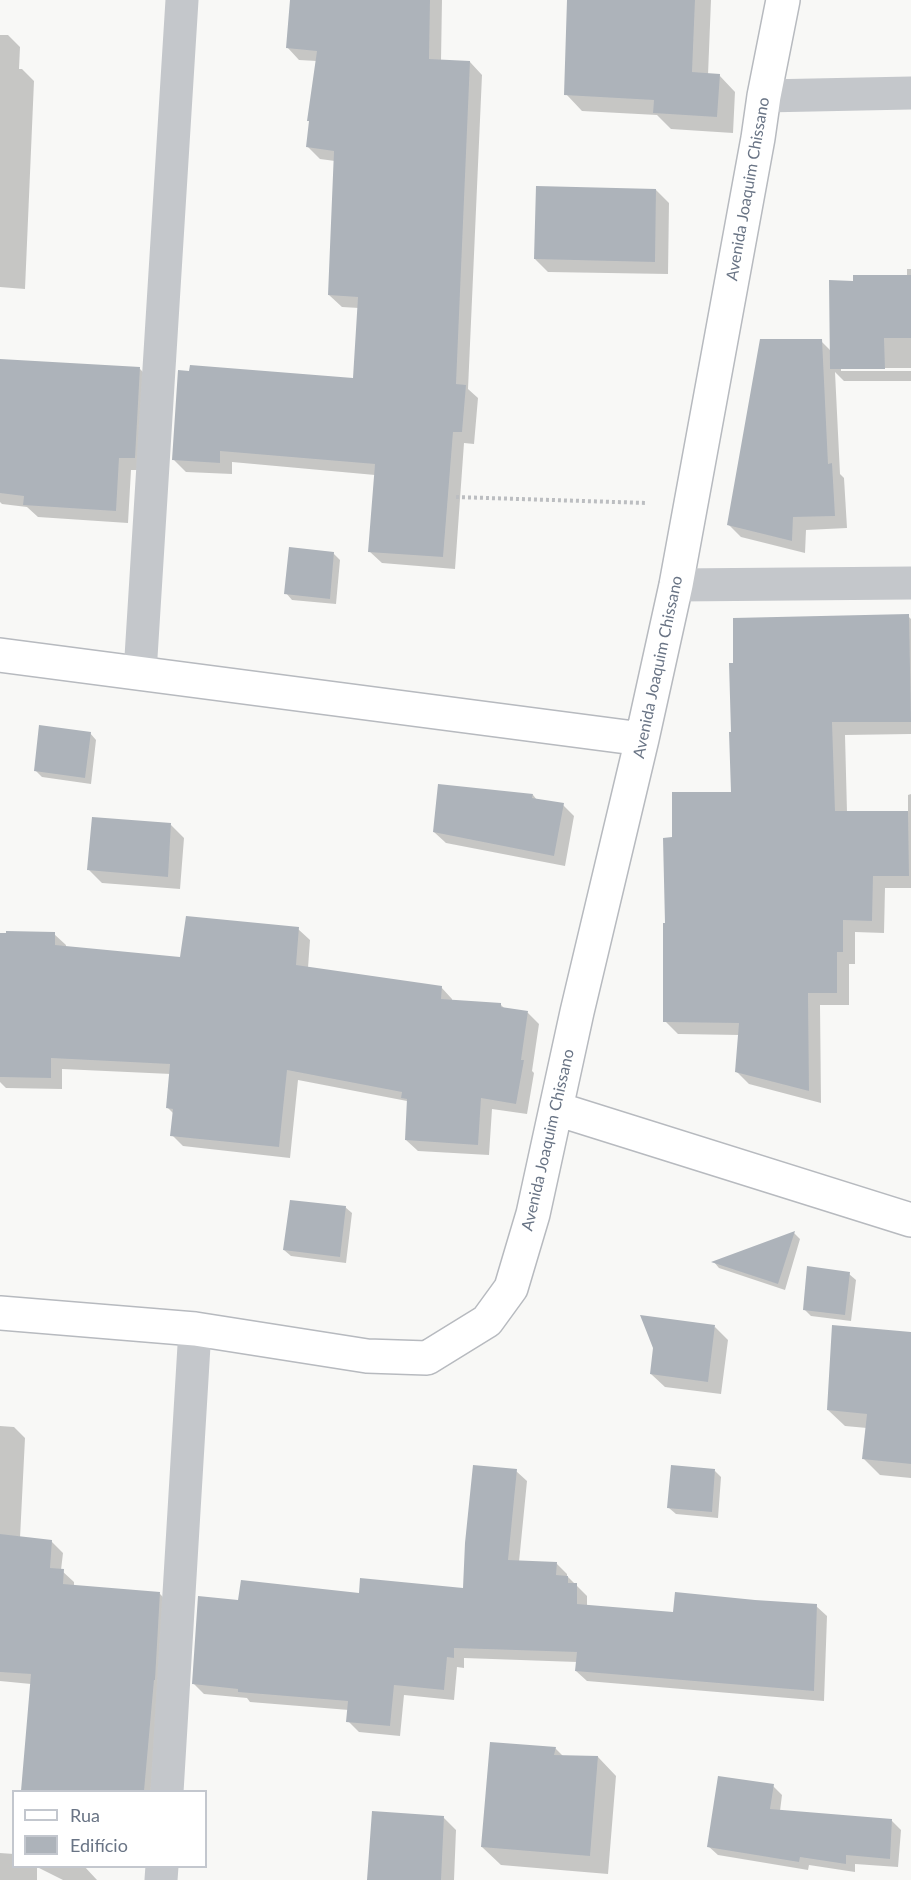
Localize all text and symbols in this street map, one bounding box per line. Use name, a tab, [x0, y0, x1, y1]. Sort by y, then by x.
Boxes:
street label: Avenida Joaquim Chissano	[722, 96, 774, 282]
street label: Avenida Joaquim Chissano	[629, 574, 687, 760]
street label: Avenida Joaquim Chissano	[518, 1047, 578, 1233]
legend	[12, 1790, 207, 1868]
text: Rua	[70, 1804, 100, 1826]
text: Edifício	[70, 1834, 128, 1856]

